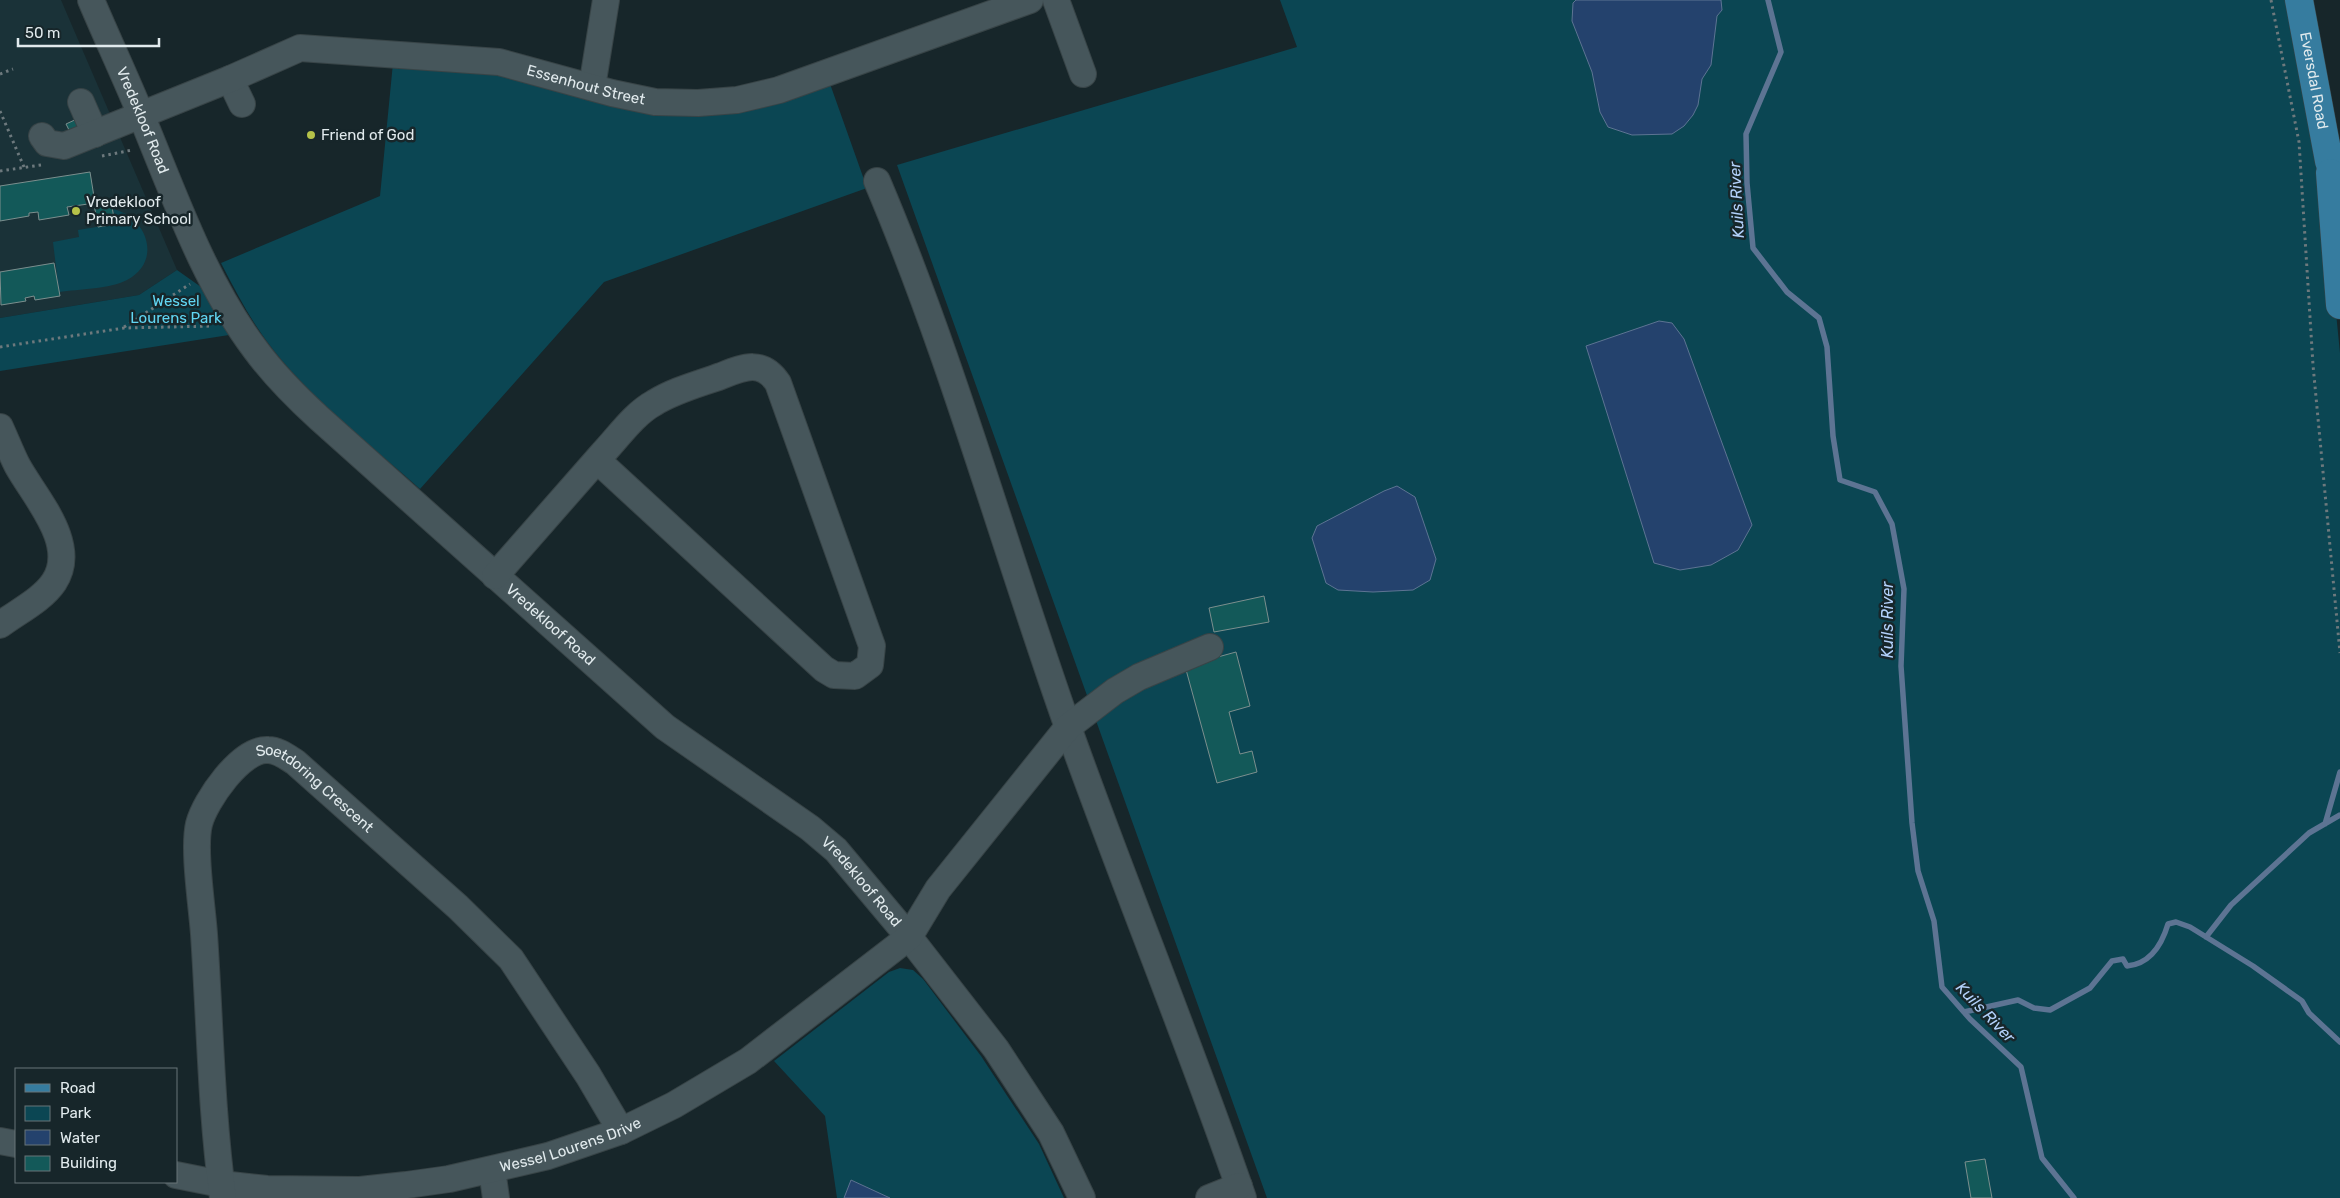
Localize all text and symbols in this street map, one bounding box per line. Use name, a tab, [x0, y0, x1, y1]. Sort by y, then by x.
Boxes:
scale bar	[18, 15, 159, 47]
text: 50 m	[25, 24, 60, 42]
street label: Eversdal Road	[2296, 30, 2332, 131]
street label: Essenhout Street	[525, 61, 647, 109]
street label: Vredekloof Road	[113, 64, 173, 176]
place label: Friend of God	[321, 126, 414, 144]
marker: Friend of God	[305, 129, 317, 141]
water label: Kuils River	[1725, 160, 1748, 239]
place label: Vredekloof Primary School	[86, 193, 191, 228]
marker: Vredekloof Primary School	[70, 205, 82, 217]
park label: Wessel Lourens Park	[130, 292, 222, 327]
street label: Vredekloof Road	[502, 580, 599, 669]
water label: Kuils River	[1878, 581, 1897, 658]
street label: Soetdoring Crescent	[254, 741, 377, 837]
street label: Vredekloof Road	[818, 833, 906, 931]
water label: Kuils River	[1952, 978, 2020, 1047]
legend	[15, 1068, 178, 1183]
text: Road	[60, 1079, 96, 1097]
text: Park	[60, 1104, 91, 1122]
street label: Wessel Lourens Drive	[498, 1114, 644, 1176]
text: Water	[60, 1129, 100, 1147]
text: Building	[60, 1154, 117, 1172]

